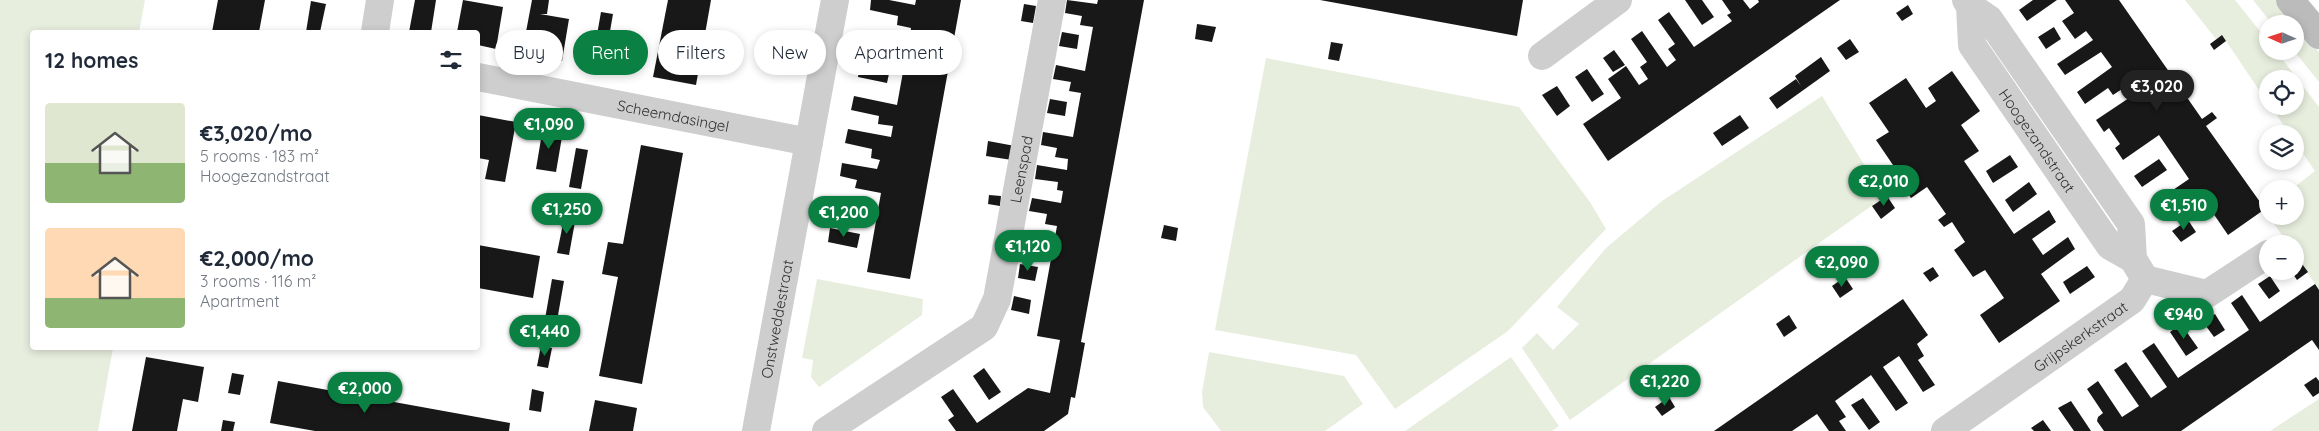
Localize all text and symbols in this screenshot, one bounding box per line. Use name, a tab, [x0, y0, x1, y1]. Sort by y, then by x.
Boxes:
north arrow	[2259, 15, 2304, 60]
map controls	[2259, 15, 2304, 280]
chip: Buy	[495, 30, 563, 75]
chip: Rent	[573, 30, 648, 75]
chip: Filters	[658, 30, 744, 75]
chip: New	[754, 30, 826, 75]
chip: Apartment	[836, 30, 962, 75]
icon: filters	[437, 46, 465, 74]
text: 12 homes	[45, 47, 138, 73]
pin: €3,020	[2116, 70, 2198, 112]
button: locate	[2259, 70, 2304, 115]
text: €3,020	[2131, 76, 2183, 96]
street label: Hoogezandstraat	[1995, 85, 2080, 196]
street label: Scheemdasingel	[616, 95, 731, 136]
pin: €1,090	[508, 108, 590, 150]
text: €1,090	[524, 114, 574, 134]
text: €3,020/mo	[200, 120, 312, 146]
icon: home	[85, 123, 145, 183]
button: layers	[2259, 125, 2304, 170]
street label: Leenspad	[1005, 134, 1036, 204]
text: 5 rooms · 183 m²	[200, 146, 319, 166]
pin: €2,010	[1843, 164, 1925, 207]
text: Hoogezandstraat	[200, 166, 330, 186]
text: €2,010	[1859, 171, 1909, 191]
button: +	[2259, 180, 2304, 225]
pin: €1,510	[2143, 188, 2225, 231]
pin: €1,250	[526, 192, 608, 235]
text: €1,510	[2161, 195, 2207, 215]
pin: €1,200	[803, 196, 885, 238]
text: €1,250	[543, 199, 591, 219]
text: €1,200	[819, 202, 869, 222]
pin: €1,120	[987, 230, 1069, 272]
button: −	[2259, 235, 2304, 280]
text: €1,120	[1006, 236, 1050, 256]
text: €2,000/mo	[200, 245, 314, 271]
pin: €2,090	[1801, 246, 1883, 288]
icon: home	[85, 248, 145, 308]
text: €2,090	[1816, 252, 1868, 272]
street label: Onstweddestraat	[756, 258, 797, 380]
text: 3 rooms · 116 m²	[200, 271, 316, 291]
text: Apartment	[200, 291, 280, 311]
street label: Grijpskerkstraat	[2029, 297, 2131, 376]
pin: €940	[2154, 298, 2214, 340]
text: €940	[2165, 304, 2203, 324]
pin: €1,440	[504, 314, 586, 357]
text: €1,440	[520, 321, 570, 341]
pin: €1,220	[1624, 364, 1706, 407]
text: €1,220	[1641, 371, 1689, 391]
pin: €2,000	[324, 372, 406, 414]
text: €2,000	[338, 378, 392, 398]

